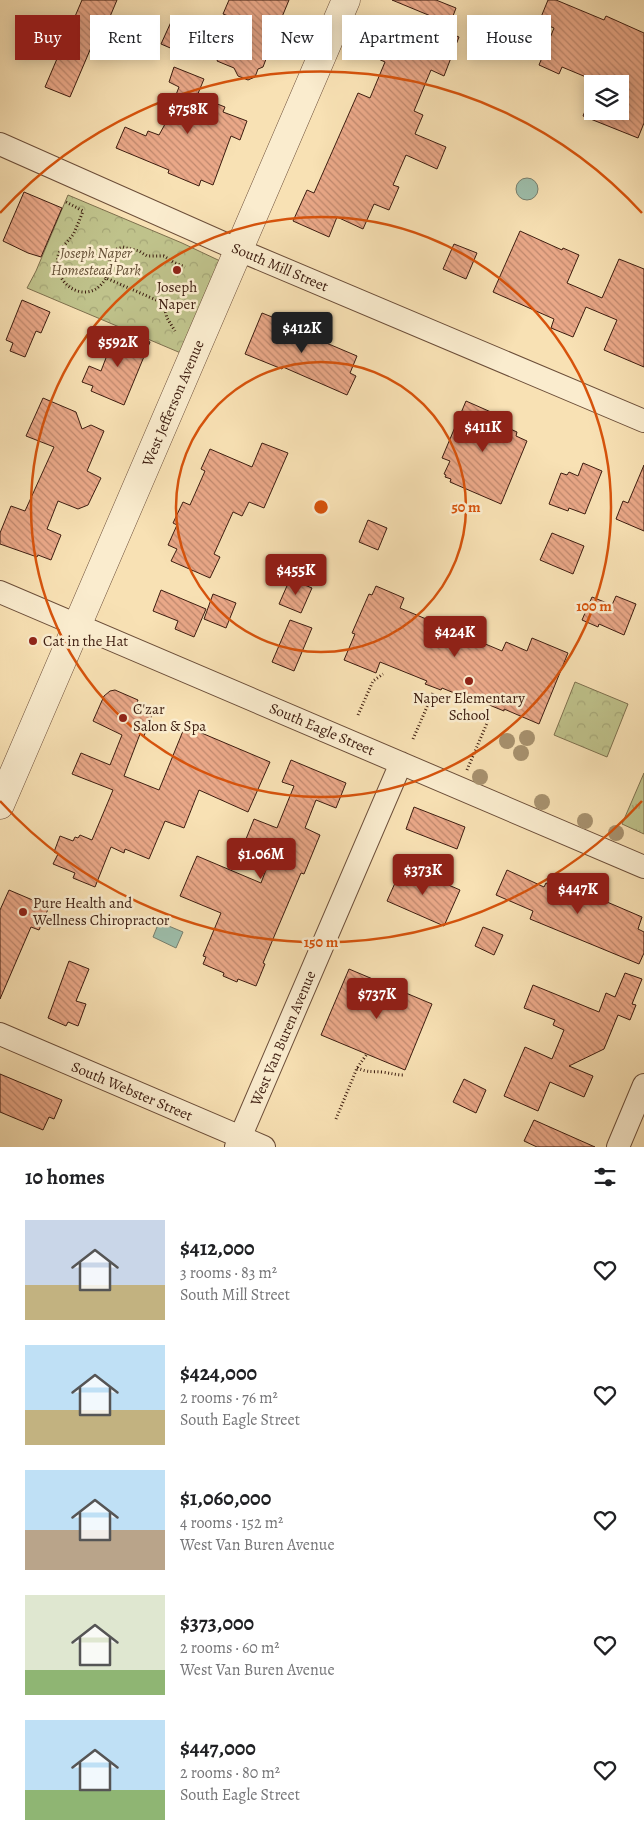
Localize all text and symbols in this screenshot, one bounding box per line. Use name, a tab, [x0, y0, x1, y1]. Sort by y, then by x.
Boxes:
chip: Buy	[15, 15, 80, 60]
chip: Rent	[90, 15, 160, 60]
chip: Filters	[170, 15, 252, 60]
chip: New	[262, 15, 332, 60]
chip: Apartment	[342, 15, 457, 60]
chip: House	[467, 15, 551, 60]
map controls	[584, 75, 629, 120]
button: layers	[584, 75, 629, 120]
pin: $758K	[153, 92, 223, 135]
text: $758K	[168, 98, 208, 120]
street label: South Mill Street	[229, 238, 331, 296]
park label: Joseph Naper Homestead Park	[51, 243, 141, 280]
marker: Joseph Naper	[171, 264, 183, 276]
place label: Joseph Naper	[157, 277, 197, 314]
pin: $412K	[267, 312, 337, 354]
text: $412K	[283, 317, 321, 339]
pin: $592K	[83, 326, 153, 368]
text: $592K	[98, 331, 138, 353]
street label: West Jefferson Avenue	[137, 336, 209, 470]
pin: $411K	[448, 410, 518, 453]
text: $411K	[465, 416, 501, 438]
text: 50 m	[451, 497, 481, 517]
centre of rings	[312, 498, 330, 516]
pin: $455K	[261, 554, 331, 596]
text: $455K	[276, 559, 316, 581]
text: 100 m	[576, 596, 612, 616]
pin: $424K	[420, 616, 490, 658]
text: $424K	[435, 621, 475, 643]
place label: Cat in the Hat	[43, 631, 128, 651]
marker: Cat in the Hat	[27, 635, 39, 647]
marker: Naper Elementary School	[463, 675, 475, 687]
place label: Naper Elementary School	[413, 688, 525, 725]
street label: South Eagle Street	[266, 698, 378, 760]
place label: C'zar Salon & Spa	[133, 699, 206, 736]
marker: C'zar Salon & Spa	[117, 712, 129, 724]
pin: $1.06M	[220, 838, 302, 880]
text: $1.06M	[238, 843, 284, 865]
pin: $373K	[388, 854, 458, 896]
text: $373K	[404, 859, 442, 881]
pin: $447K	[543, 872, 613, 915]
text: $447K	[558, 878, 598, 900]
place label: Pure Health and Wellness Chiropractor	[32, 893, 170, 930]
marker: Pure Health and Wellness Chiropractor	[17, 906, 29, 918]
text: 150 m	[304, 932, 339, 952]
street label: West Van Buren Avenue	[245, 967, 321, 1110]
pin: $737K	[342, 978, 412, 1020]
text: $737K	[358, 983, 396, 1005]
street label: South Webster Street	[68, 1056, 196, 1126]
text: 10 homes	[25, 1163, 105, 1191]
icon: filters	[591, 1163, 619, 1191]
text: $412,000	[180, 1234, 255, 1262]
icon: home	[65, 1240, 125, 1300]
icon: heart	[591, 1256, 619, 1284]
text: 3 rooms · 83 m²	[180, 1262, 277, 1284]
text: South Mill Street	[180, 1284, 290, 1306]
text: $424,000	[180, 1359, 257, 1387]
icon: home	[65, 1365, 125, 1425]
icon: heart	[591, 1381, 619, 1409]
text: 2 rooms · 76 m²	[180, 1387, 278, 1409]
text: South Eagle Street	[180, 1409, 300, 1431]
text: $1,060,000	[180, 1484, 271, 1512]
icon: home	[65, 1490, 125, 1550]
icon: heart	[591, 1506, 619, 1534]
text: 4 rooms · 152 m²	[180, 1512, 283, 1534]
text: West Van Buren Avenue	[180, 1534, 335, 1556]
text: $373,000	[180, 1609, 254, 1637]
icon: home	[65, 1615, 125, 1675]
icon: heart	[591, 1631, 619, 1659]
text: 2 rooms · 60 m²	[180, 1637, 280, 1659]
text: West Van Buren Avenue	[180, 1659, 335, 1681]
text: $447,000	[180, 1734, 256, 1762]
icon: home	[65, 1740, 125, 1800]
icon: heart	[591, 1756, 619, 1784]
text: 2 rooms · 80 m²	[180, 1762, 280, 1784]
text: South Eagle Street	[180, 1784, 300, 1806]

